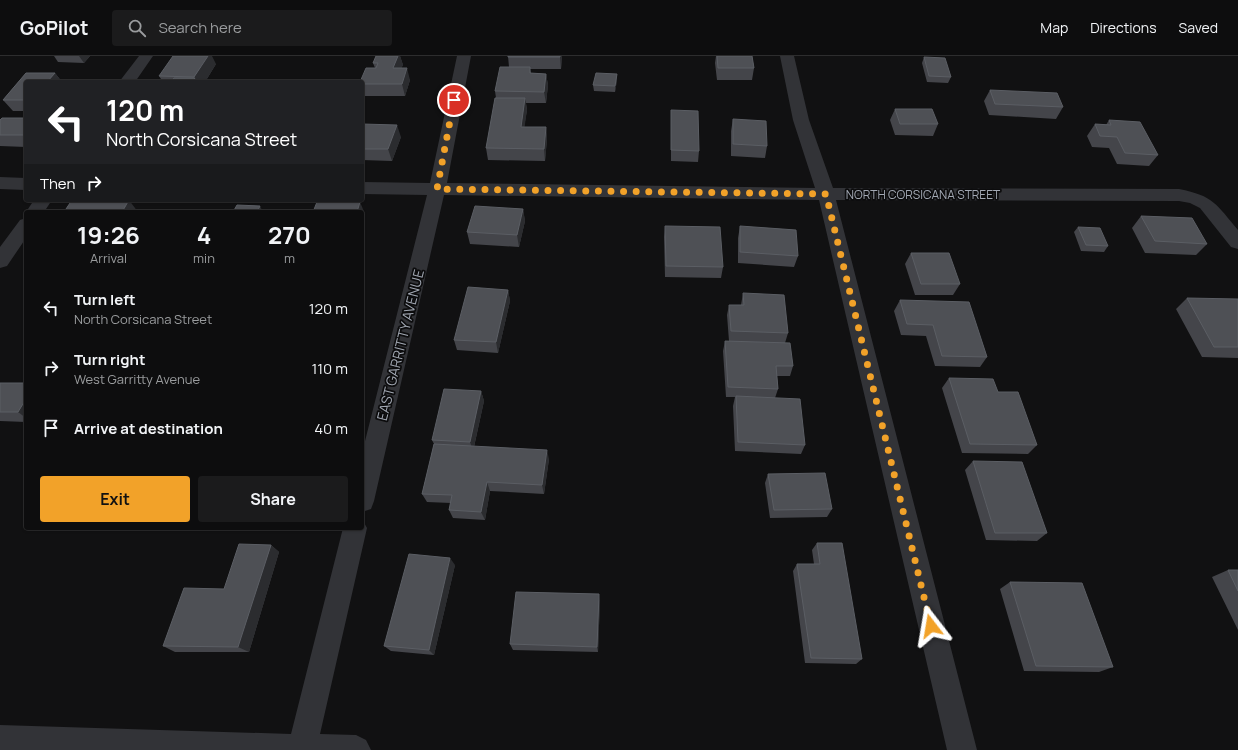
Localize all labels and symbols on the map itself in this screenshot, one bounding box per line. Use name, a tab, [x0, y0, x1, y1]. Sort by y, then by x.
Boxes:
pin	[437, 83, 471, 117]
street label: NORTH CORSICANA STREET	[846, 186, 1001, 203]
street label: EAST GARRITTY AVENUE	[372, 267, 428, 423]
position arrow	[910, 605, 952, 647]

